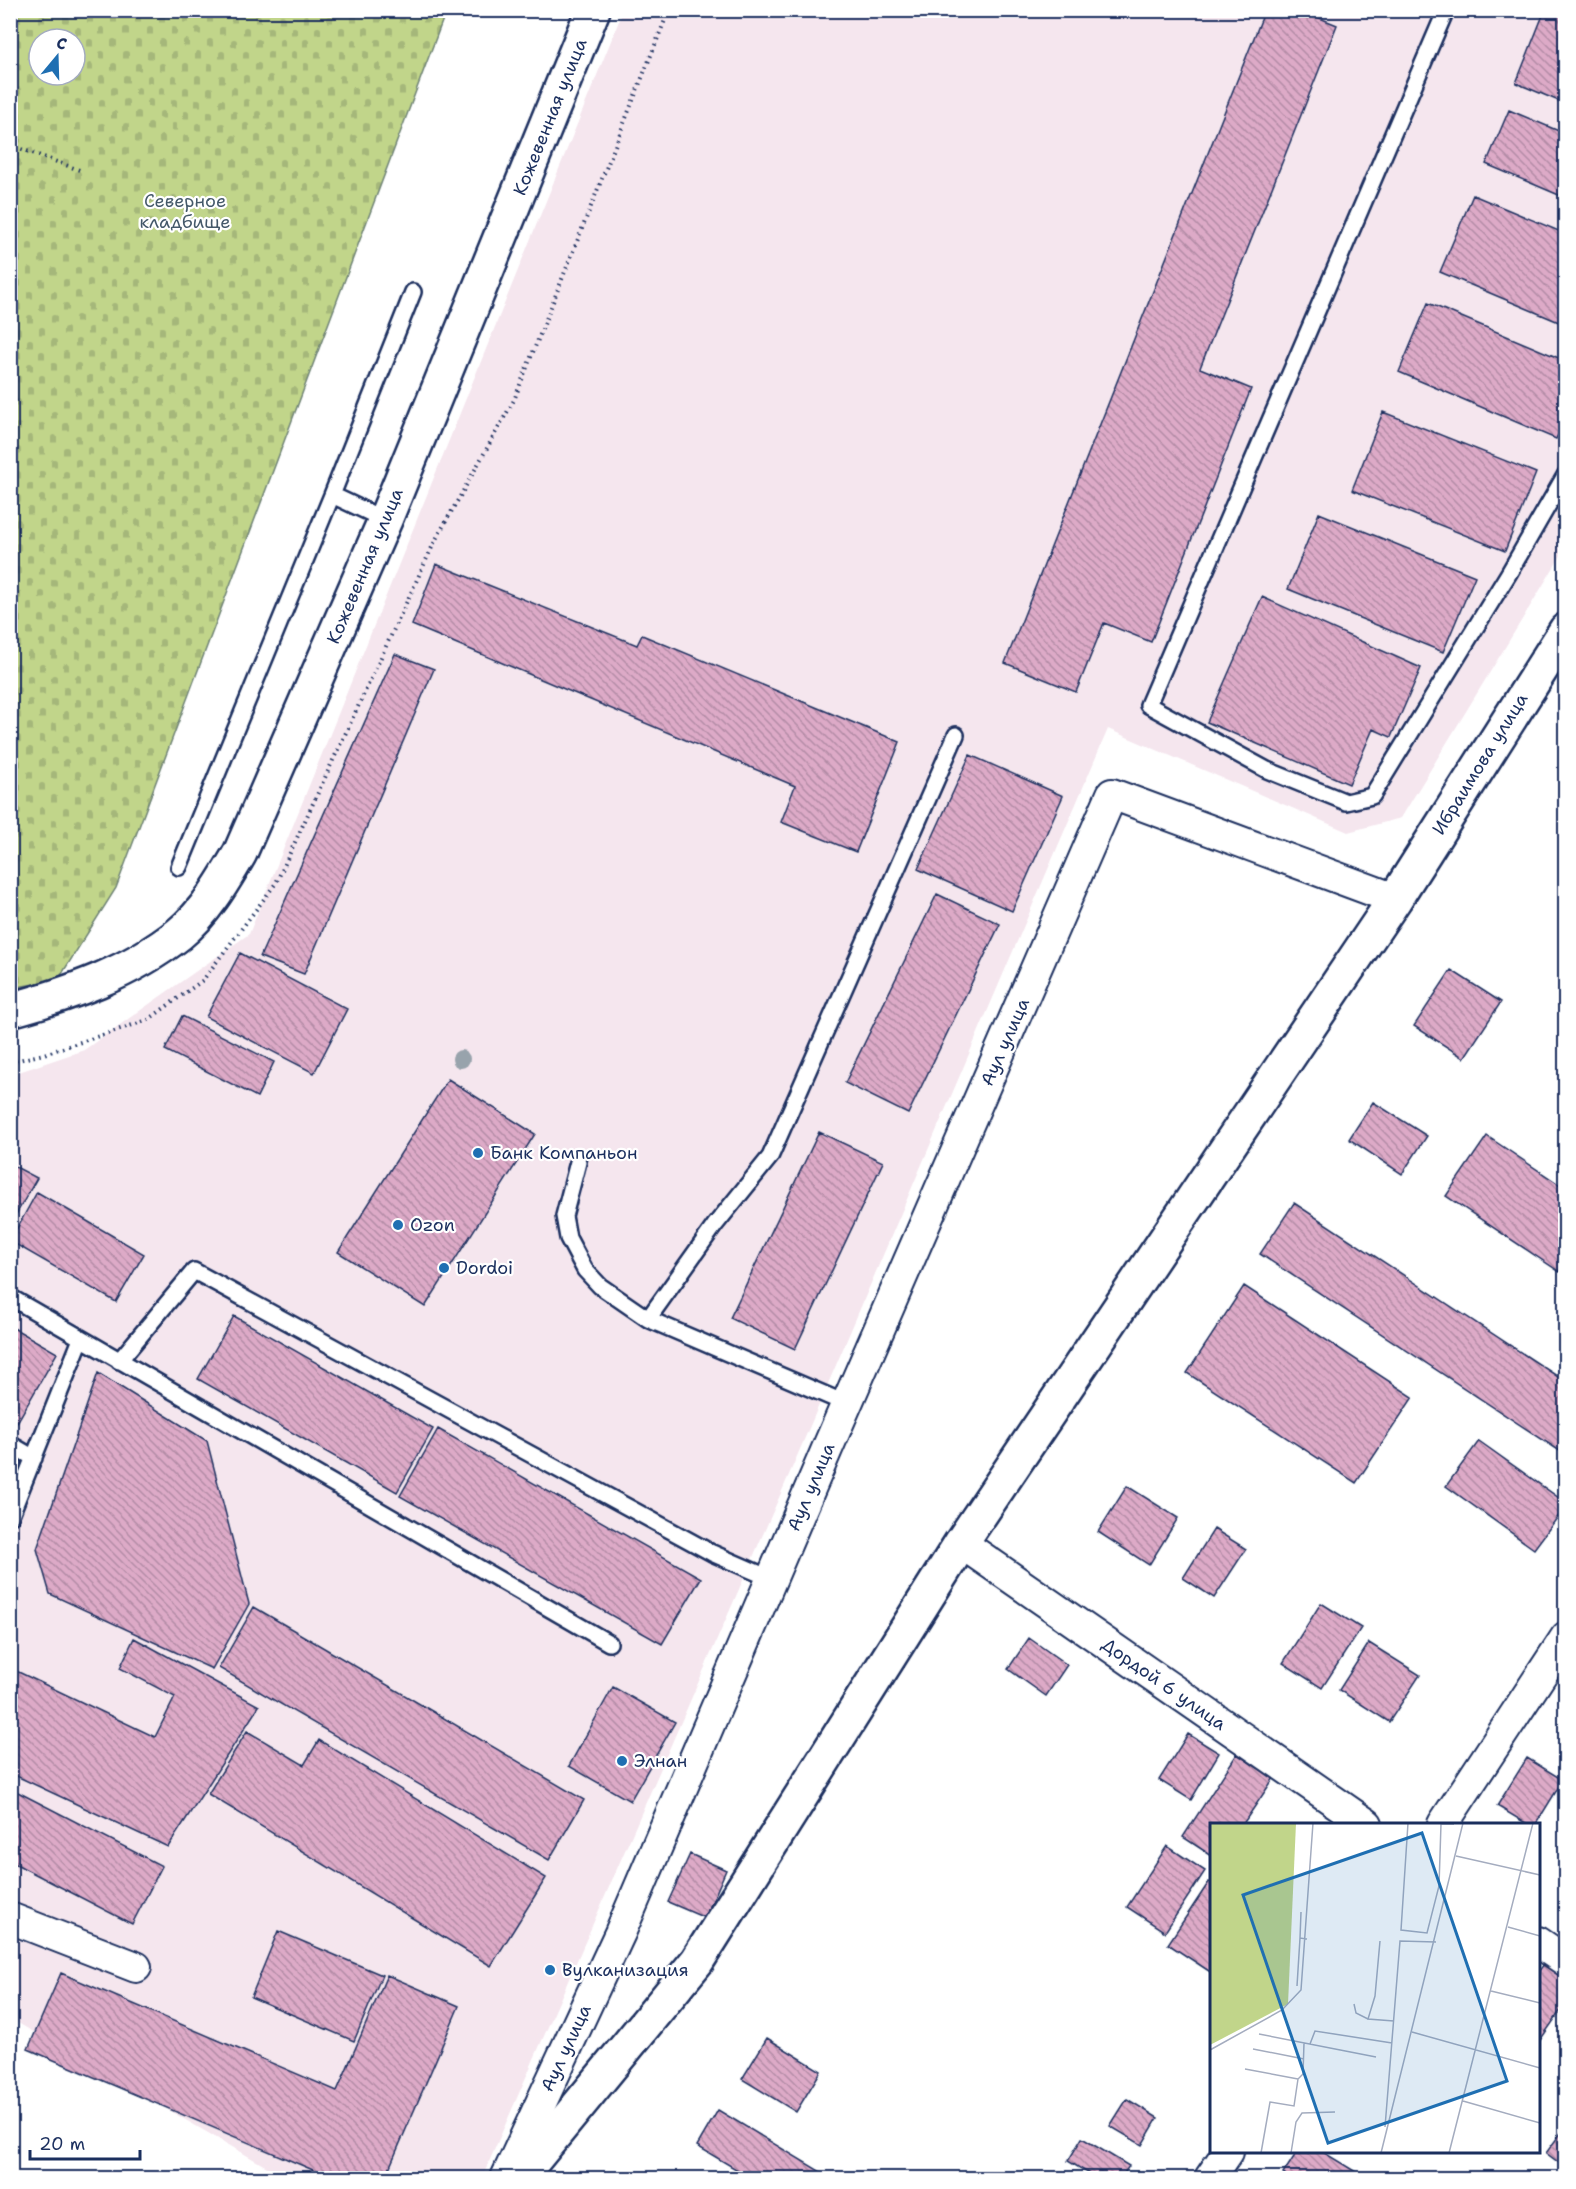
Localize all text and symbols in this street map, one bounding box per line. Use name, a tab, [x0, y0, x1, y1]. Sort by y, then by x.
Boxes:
north arrow	[27, 27, 87, 87]
text: С	[54, 32, 70, 55]
street label: Кожевенная улица	[508, 35, 592, 199]
park label: Северное кладбище	[139, 189, 231, 234]
street label: Кожевенная улица	[321, 484, 409, 648]
street label: Ибраимова улица	[1427, 689, 1533, 839]
street label: Аул улица	[975, 994, 1035, 1090]
place label: Банк Компаньон	[490, 1141, 638, 1165]
marker: Банк Компаньон	[471, 1146, 485, 1160]
place label: Ozon	[410, 1213, 455, 1237]
marker: Ozon	[391, 1218, 405, 1232]
place label: Dordoi	[456, 1256, 513, 1280]
marker: Dordoi	[437, 1261, 451, 1275]
street label: Аул улица	[782, 1439, 840, 1535]
street label: Дордой 6 улица	[1097, 1632, 1231, 1736]
place label: Элнан	[634, 1749, 687, 1773]
marker: Элнан	[615, 1754, 629, 1768]
inset map	[1210, 1823, 1540, 2153]
place label: Вулканизация	[562, 1958, 689, 1982]
marker: Вулканизация	[543, 1963, 557, 1977]
street label: Аул улица	[535, 2000, 597, 2096]
scale bar	[30, 2123, 140, 2161]
text: 20 m	[39, 2132, 85, 2156]

